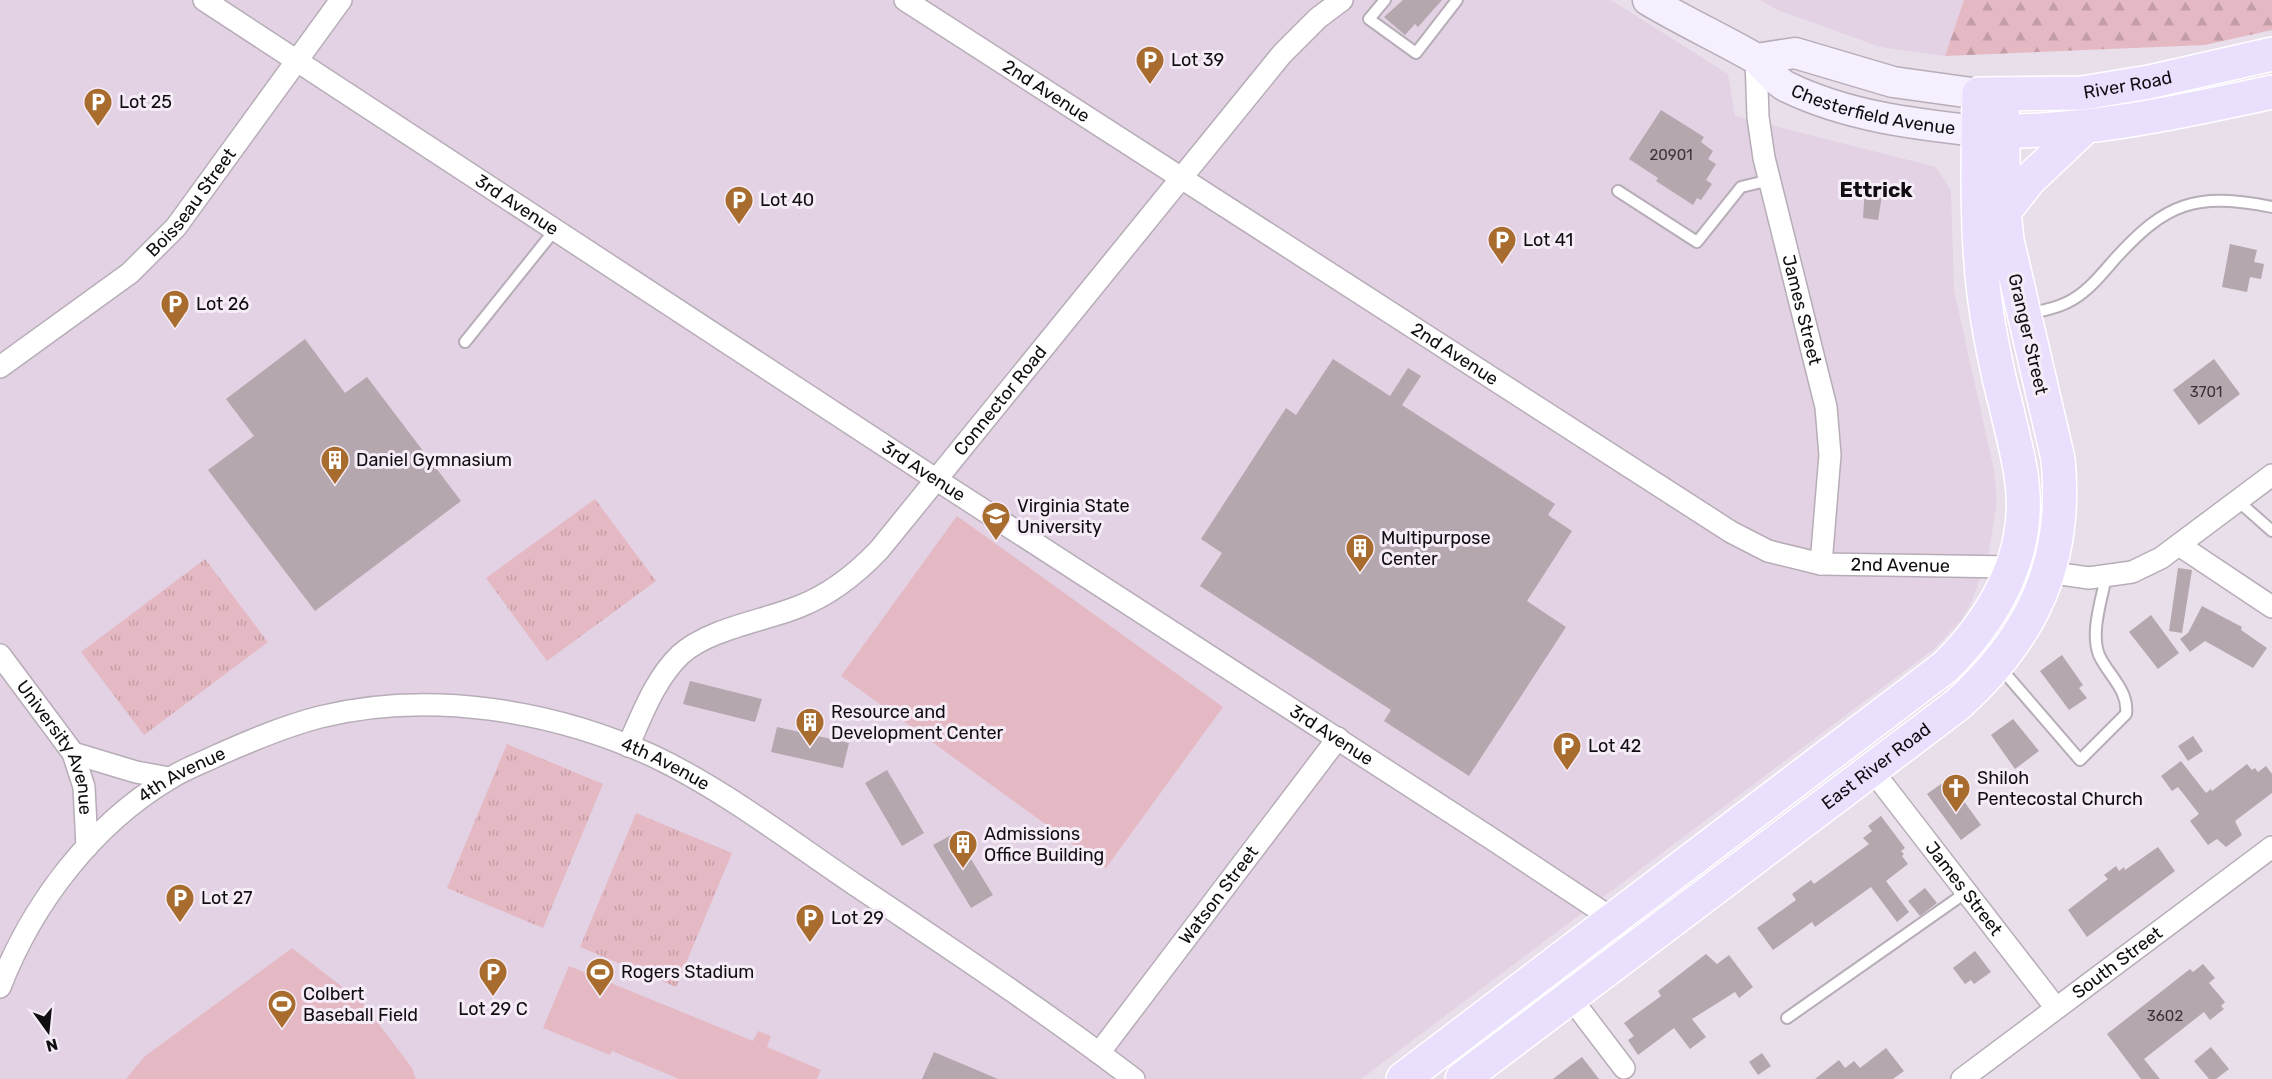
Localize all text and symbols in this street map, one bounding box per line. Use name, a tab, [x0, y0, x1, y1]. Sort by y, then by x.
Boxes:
parking icon: Lot 39	[1134, 44, 1166, 86]
place label: Lot 39	[1171, 49, 1224, 71]
street label: 2nd Avenue	[999, 55, 1094, 127]
street label: River Road	[2082, 66, 2174, 104]
street label: Chesterfield Avenue	[1788, 79, 1957, 139]
parking icon: Lot 25	[82, 86, 114, 128]
place label: Lot 25	[119, 91, 172, 113]
street label: Boisseau Street	[142, 144, 241, 261]
house number: 20901	[1649, 146, 1693, 164]
street label: 3rd Avenue	[471, 170, 563, 240]
district label: Ettrick	[1839, 177, 1913, 202]
parking icon: Lot 40	[723, 184, 755, 226]
place label: Lot 40	[760, 189, 814, 211]
parking icon: Lot 41	[1486, 224, 1518, 266]
place label: Lot 41	[1523, 229, 1573, 251]
street label: James Street	[1777, 252, 1826, 367]
street label: Granger Street	[2003, 271, 2053, 397]
parking icon: Lot 26	[159, 288, 191, 330]
place label: Lot 26	[196, 293, 249, 315]
street label: 2nd Avenue	[1407, 318, 1503, 390]
street label: Connector Road	[949, 341, 1051, 460]
house number: 3701	[2190, 383, 2222, 401]
street label: 3rd Avenue	[878, 436, 969, 506]
building icon: Daniel Gymnasium	[319, 444, 351, 486]
place label: Daniel Gymnasium	[356, 449, 512, 471]
place label: Virginia State University	[1017, 495, 1130, 538]
school or university icon: Virginia State University	[980, 500, 1012, 542]
place label: Multipurpose Center	[1381, 527, 1491, 570]
building icon: Multipurpose Center	[1344, 532, 1376, 574]
street label: 2nd Avenue	[1851, 553, 1950, 577]
street label: University Avenue	[12, 676, 96, 815]
street label: 3rd Avenue	[1286, 700, 1377, 770]
place label: Resource and Development Center	[831, 701, 1004, 744]
building icon: Resource and Development Center	[794, 706, 826, 748]
street label: East River Road	[1817, 718, 1935, 814]
parking icon: Lot 42	[1551, 730, 1583, 772]
street label: 4th Avenue	[618, 733, 714, 795]
place label: Lot 42	[1588, 735, 1641, 757]
street label: 4th Avenue	[134, 742, 229, 807]
place label: Shiloh Pentecostal Church	[1977, 767, 2143, 810]
church icon: Shiloh Pentecostal Church	[1940, 772, 1972, 814]
place label: Admissions Office Building	[984, 823, 1104, 866]
building icon: Admissions Office Building	[947, 828, 979, 870]
street label: James Street	[1920, 837, 2007, 940]
street label: Watson Street	[1174, 842, 1263, 949]
parking icon: Lot 27	[164, 882, 196, 924]
place label: Lot 27	[201, 887, 252, 909]
parking icon: Lot 29	[794, 902, 826, 944]
place label: Lot 29	[831, 907, 884, 929]
street label: South Street	[2068, 922, 2167, 1004]
parking icon: Lot 29 C	[477, 956, 509, 998]
sports icon: Rogers Stadium	[584, 956, 616, 998]
place label: Rogers Stadium	[621, 961, 754, 983]
place label: Colbert Baseball Field	[303, 983, 418, 1026]
sports icon: Colbert Baseball Field	[266, 988, 298, 1030]
place label: Lot 29 C	[458, 998, 528, 1020]
north arrow	[18, 1001, 78, 1061]
house number: 3602	[2147, 1007, 2183, 1025]
text: N	[44, 1034, 60, 1056]

